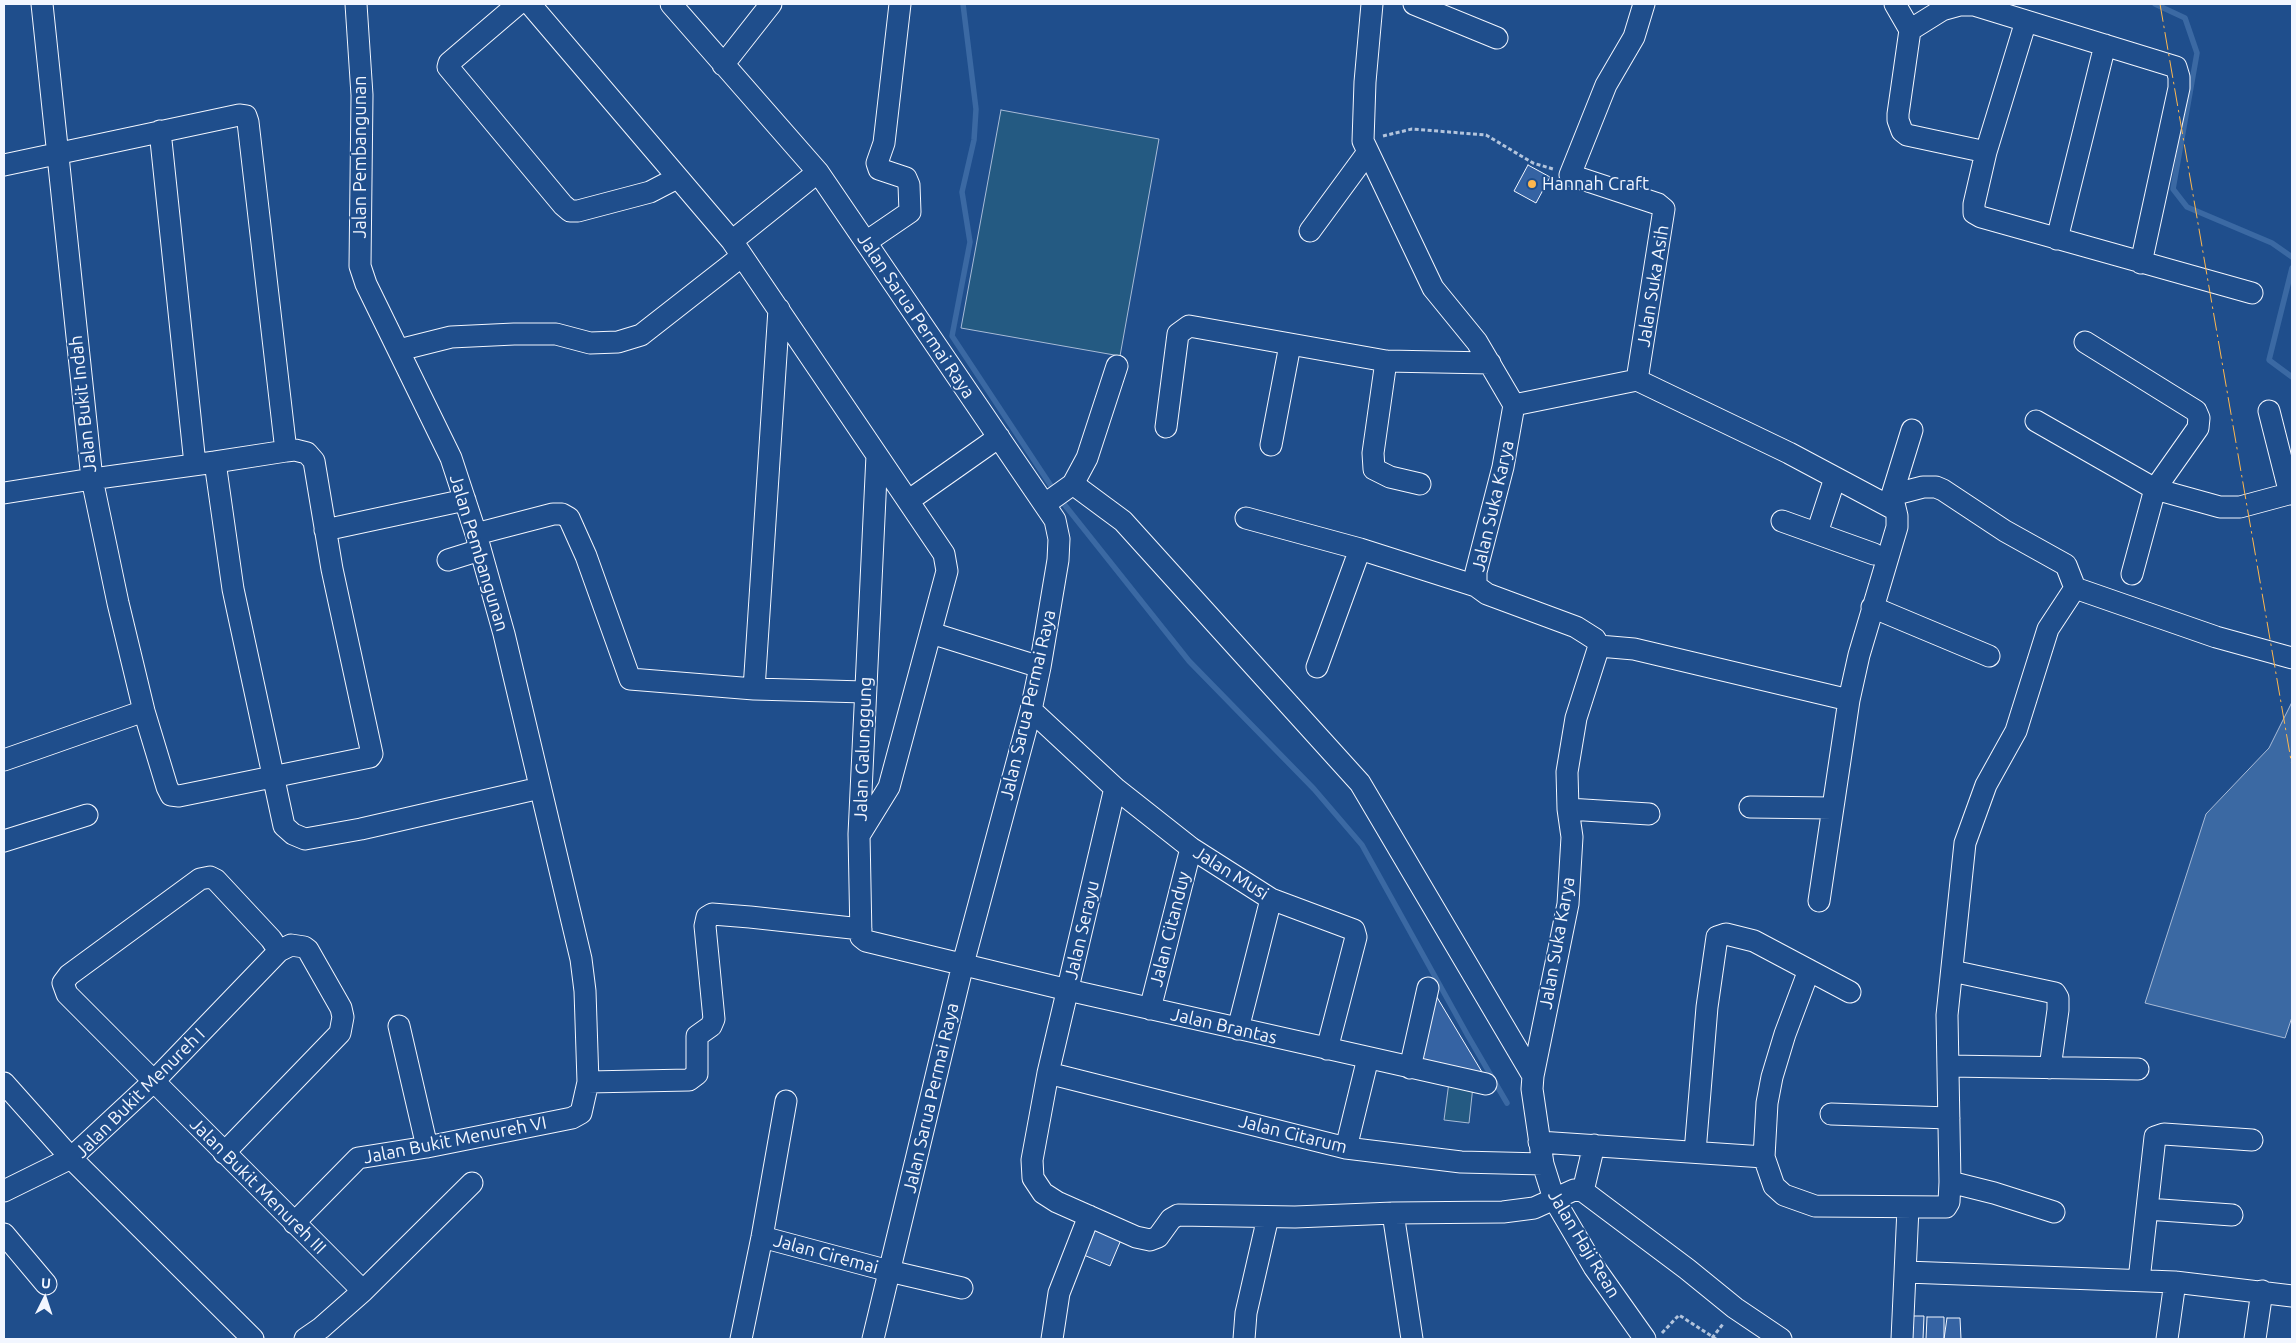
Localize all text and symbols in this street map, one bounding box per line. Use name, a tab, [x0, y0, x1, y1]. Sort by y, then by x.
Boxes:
street label: Jalan Pembangunan	[349, 76, 371, 238]
place label: Hannah Craft	[1542, 173, 1649, 195]
marker: Hannah Craft	[1526, 178, 1538, 190]
street label: Jalan Suka Asih	[1633, 224, 1673, 348]
street label: Jalan Sarua Permai Raya	[853, 229, 979, 403]
street label: Jalan Bukit Indah	[65, 334, 101, 474]
street label: Jalan Suka Karya	[1467, 438, 1519, 574]
street label: Jalan Pembangunan	[445, 472, 513, 634]
street label: Jalan Sarua Permai Raya	[996, 608, 1060, 802]
street label: Jalan Galunggung	[850, 676, 876, 822]
street label: Jalan Musi	[1189, 841, 1273, 905]
street label: Jalan Citanduy	[1145, 869, 1195, 989]
street label: Jalan Suka Karya	[1535, 875, 1579, 1011]
street label: Jalan Serayu	[1060, 878, 1104, 982]
street label: Jalan Sarua Permai Raya	[899, 1001, 963, 1195]
street label: Jalan Brantas	[1169, 1003, 1279, 1049]
street label: Jalan Bukit Menureh I	[71, 1024, 209, 1162]
street label: Jalan Citarum	[1237, 1110, 1349, 1158]
street label: Jalan Bukit Menureh VI	[362, 1112, 548, 1168]
street label: Jalan Bukit Menureh III	[185, 1113, 331, 1259]
street label: Jalan Haji Rean	[1543, 1186, 1625, 1302]
street label: Jalan Ciremai	[771, 1230, 881, 1278]
north arrow	[20, 1273, 70, 1323]
text: U	[41, 1275, 51, 1291]

